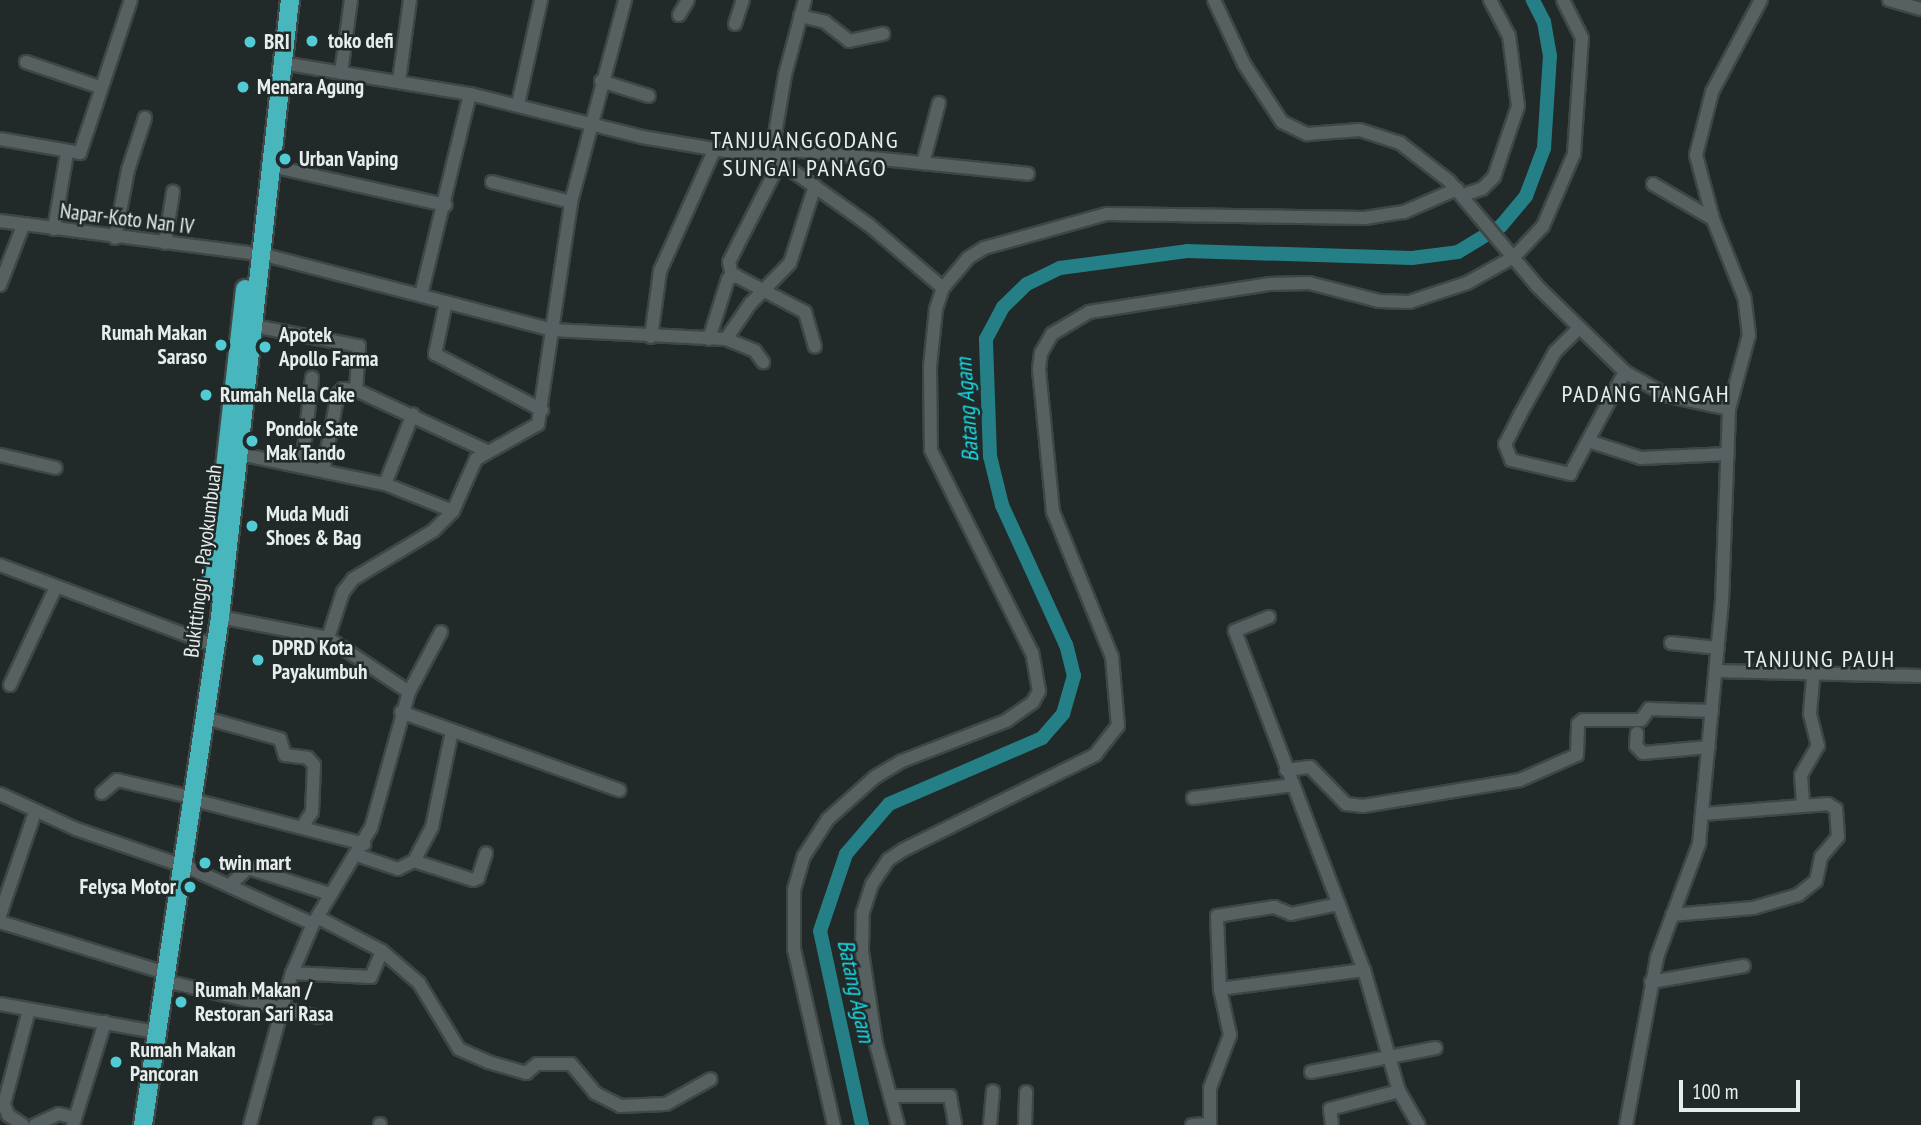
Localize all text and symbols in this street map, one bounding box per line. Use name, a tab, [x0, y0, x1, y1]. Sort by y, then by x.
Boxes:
place label: toko defi	[328, 28, 394, 54]
place label: BRI	[264, 29, 290, 55]
marker: toko defi	[302, 31, 322, 51]
marker: BRI	[242, 34, 258, 50]
place label: Menara Agung	[257, 74, 365, 100]
marker: Menara Agung	[235, 79, 251, 95]
district label: TANJUANGGODANG SUNGAI PANAGO	[712, 126, 898, 182]
place label: Urban Vaping	[299, 146, 399, 172]
marker: Urban Vaping	[277, 151, 293, 167]
street label: Napar-Koto Nan IV	[59, 198, 195, 240]
place label: Rumah Makan Saraso	[101, 320, 207, 370]
place label: Apotek Apollo Farma	[279, 322, 378, 372]
marker: Rumah Makan Saraso	[213, 337, 229, 353]
marker: Apotek Apollo Farma	[257, 339, 273, 355]
water label: Batang Agam	[950, 357, 984, 463]
district label: PADANG TANGAH	[1563, 380, 1729, 408]
place label: Rumah Nella Cake	[220, 382, 355, 408]
marker: Rumah Nella Cake	[198, 387, 214, 403]
place label: Pondok Sate Mak Tando	[266, 416, 359, 466]
marker: Pondok Sate Mak Tando	[244, 433, 260, 449]
street label: Bukittinggi - Payokumbuah	[179, 462, 227, 660]
place label: Muda Mudi Shoes & Bag	[266, 501, 361, 551]
marker: Muda Mudi Shoes & Bag	[244, 518, 260, 534]
place label: DPRD Kota Payakumbuh	[272, 635, 367, 685]
district label: TANJUNG PAUH	[1745, 645, 1895, 673]
marker: DPRD Kota Payakumbuh	[250, 652, 266, 668]
place label: twin mart	[219, 850, 291, 876]
marker: twin mart	[197, 855, 213, 871]
place label: Felysa Motor	[79, 874, 176, 900]
marker: Felysa Motor	[182, 879, 198, 895]
water label: Batang Agam	[832, 937, 880, 1045]
place label: Rumah Makan / Restoran Sari Rasa	[195, 977, 333, 1027]
marker: Rumah Makan / Restoran Sari Rasa	[173, 994, 189, 1010]
place label: Rumah Makan Pancoran	[130, 1037, 236, 1087]
marker: Rumah Makan Pancoran	[108, 1054, 124, 1070]
scale bar	[1683, 1066, 1804, 1110]
text: 100 m	[1692, 1078, 1738, 1105]

